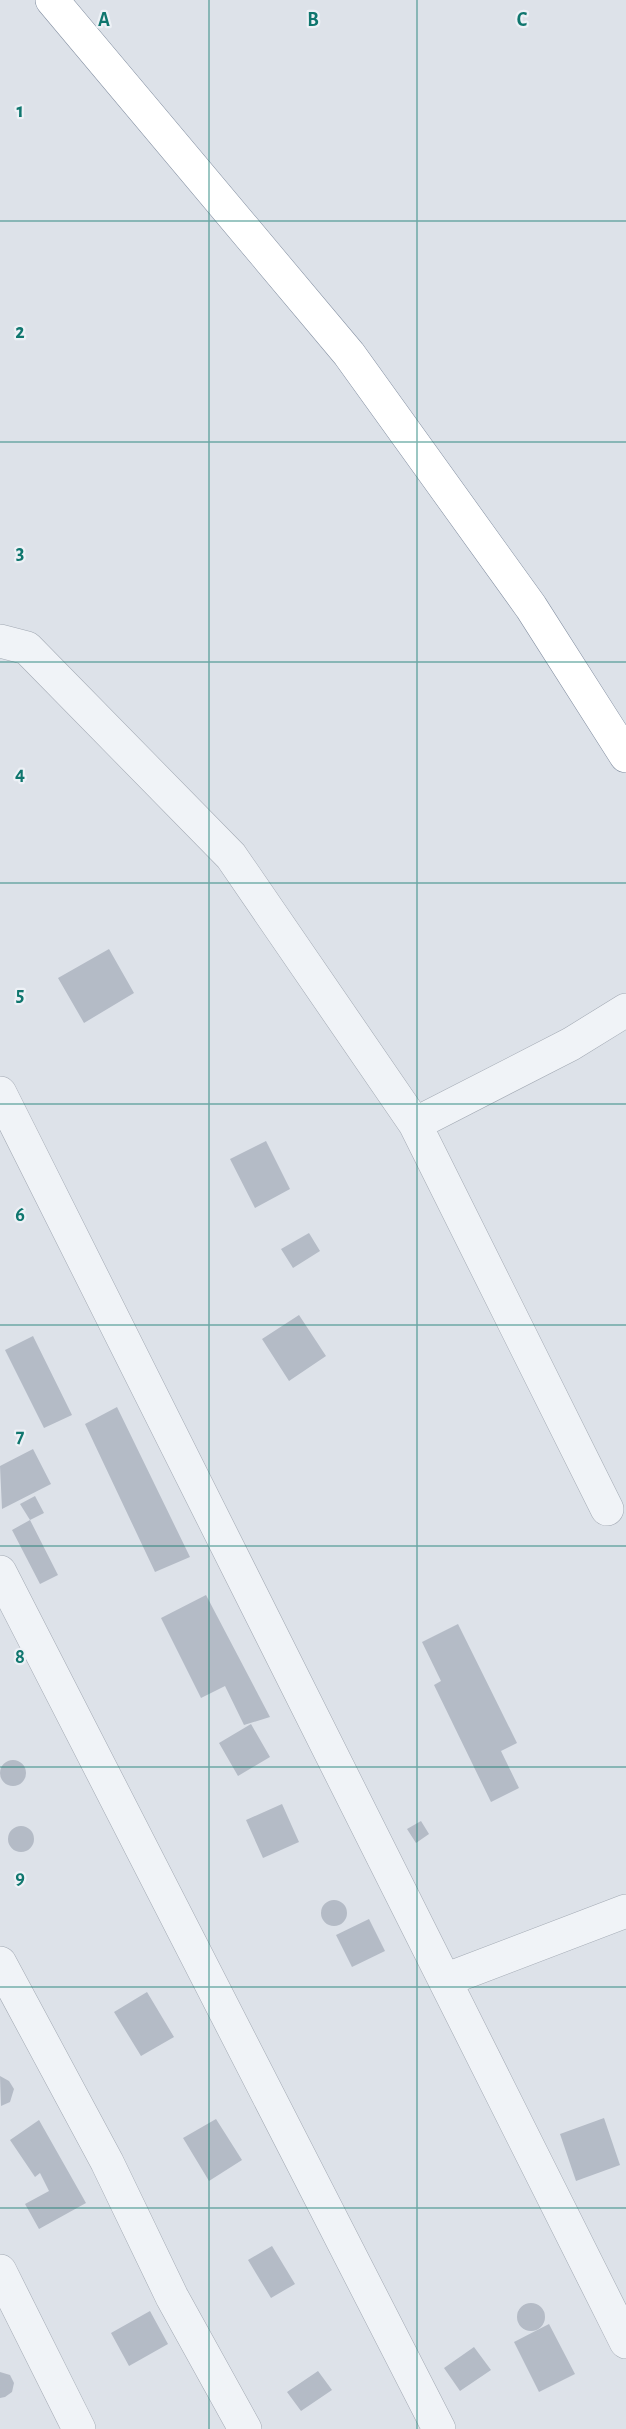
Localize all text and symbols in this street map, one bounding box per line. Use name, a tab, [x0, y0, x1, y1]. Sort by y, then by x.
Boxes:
text: A	[98, 10, 110, 30]
text: B	[307, 10, 319, 30]
text: C	[517, 10, 528, 30]
text: 1	[16, 101, 24, 121]
text: 2	[15, 322, 25, 342]
text: 3	[16, 543, 24, 563]
text: 4	[15, 764, 25, 784]
text: 5	[16, 985, 24, 1005]
text: 6	[15, 1205, 25, 1225]
text: 7	[16, 1426, 25, 1446]
text: 8	[15, 1647, 25, 1667]
text: 9	[15, 1868, 25, 1888]

